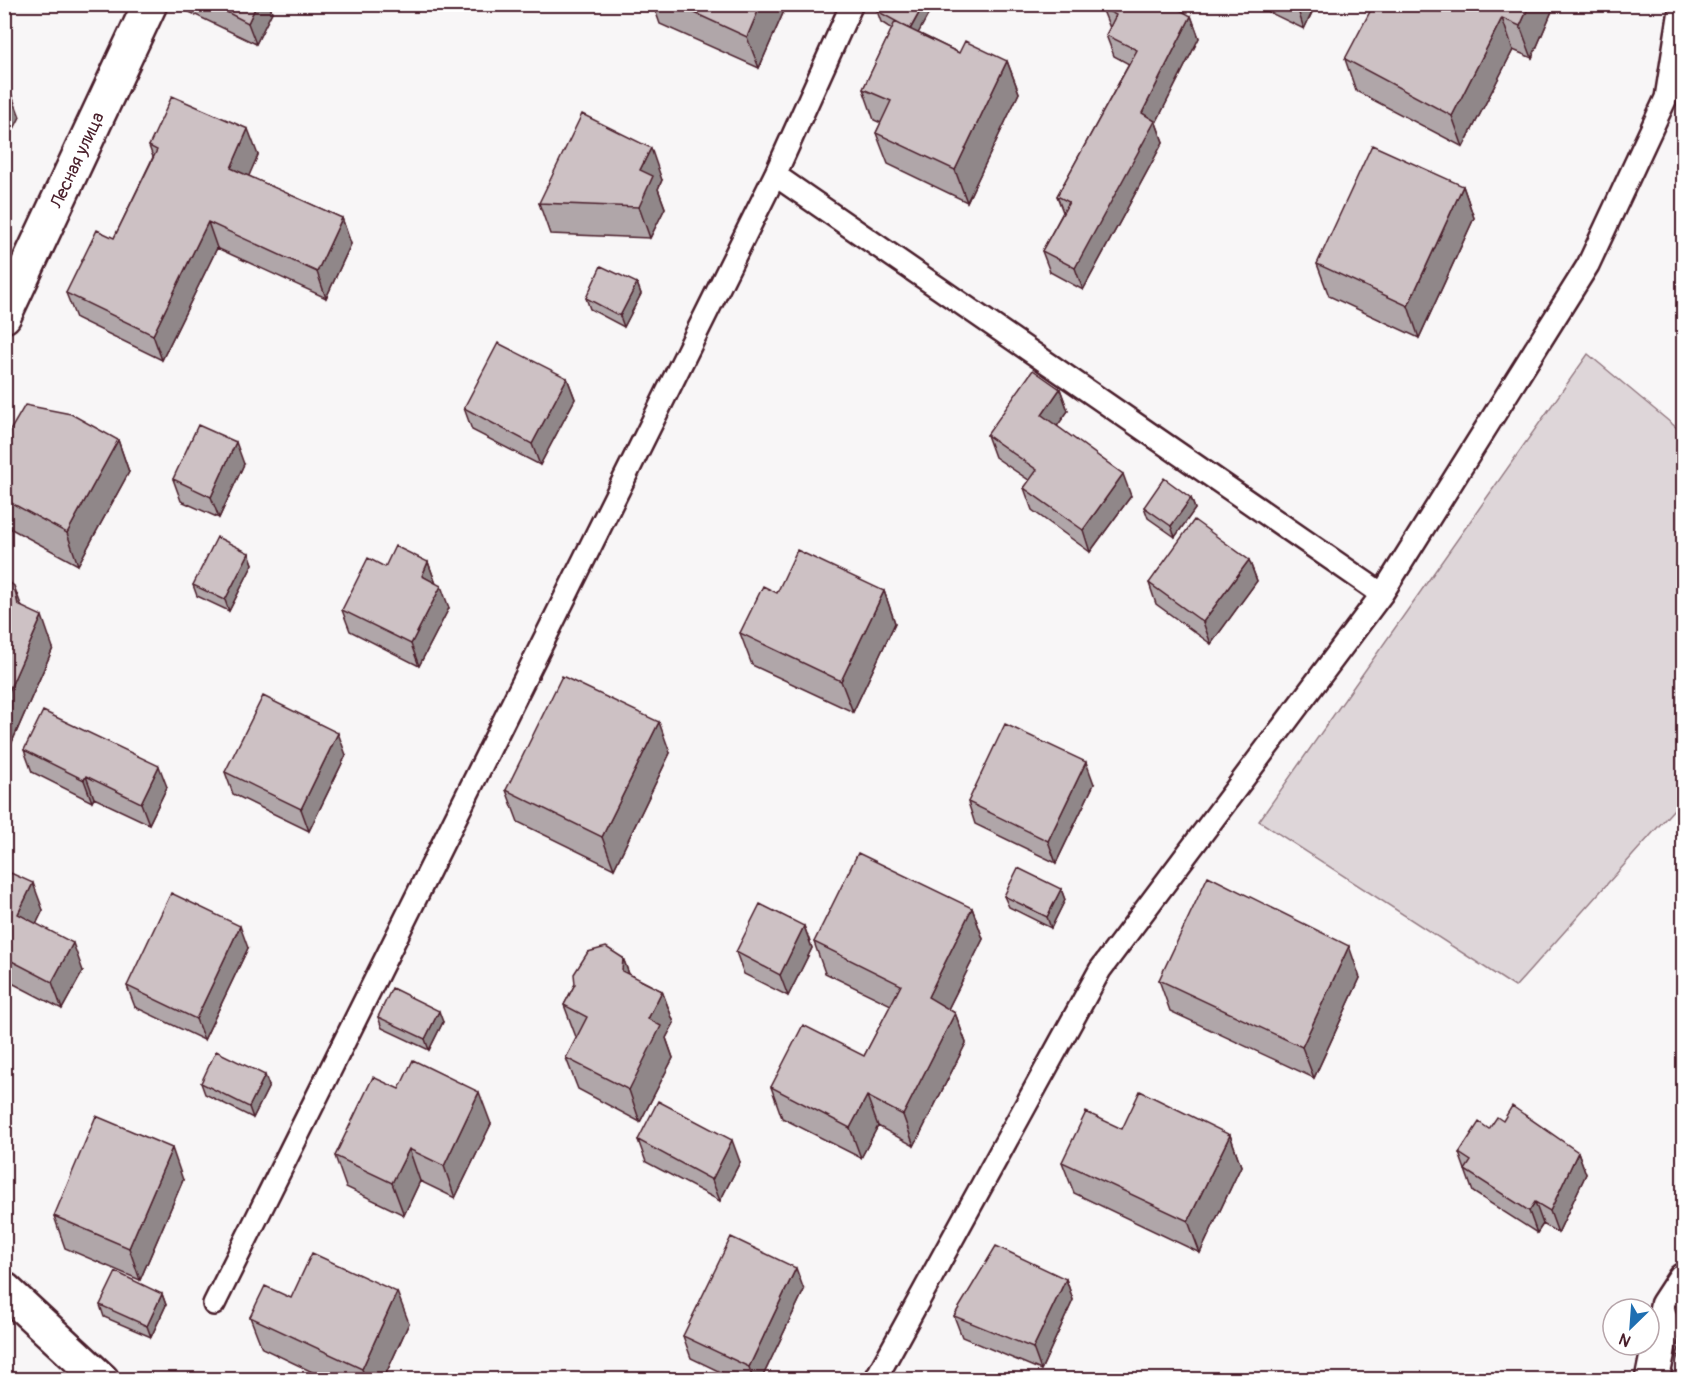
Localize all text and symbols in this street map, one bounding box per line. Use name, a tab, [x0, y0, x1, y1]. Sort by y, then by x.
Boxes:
street label: Лесная улица	[45, 109, 110, 213]
north arrow	[1601, 1297, 1661, 1357]
text: N	[1616, 1328, 1634, 1351]

